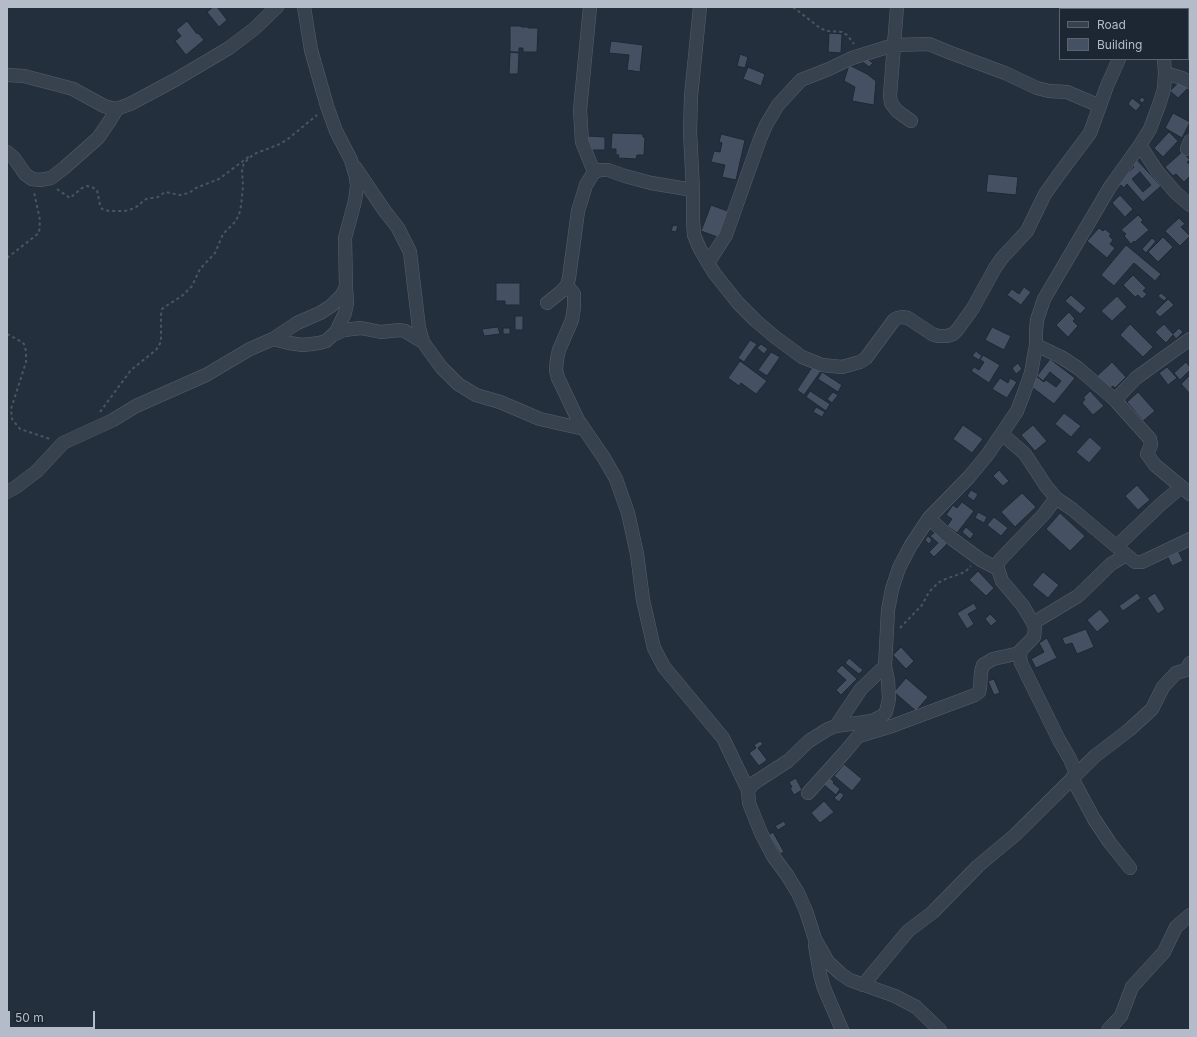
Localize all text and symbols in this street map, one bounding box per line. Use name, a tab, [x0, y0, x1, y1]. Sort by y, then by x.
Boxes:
legend	[1059, 8, 1189, 60]
text: Road	[1097, 17, 1126, 32]
text: Building	[1097, 37, 1142, 52]
scale bar	[10, 1003, 97, 1029]
text: 50 m	[15, 1010, 44, 1025]

